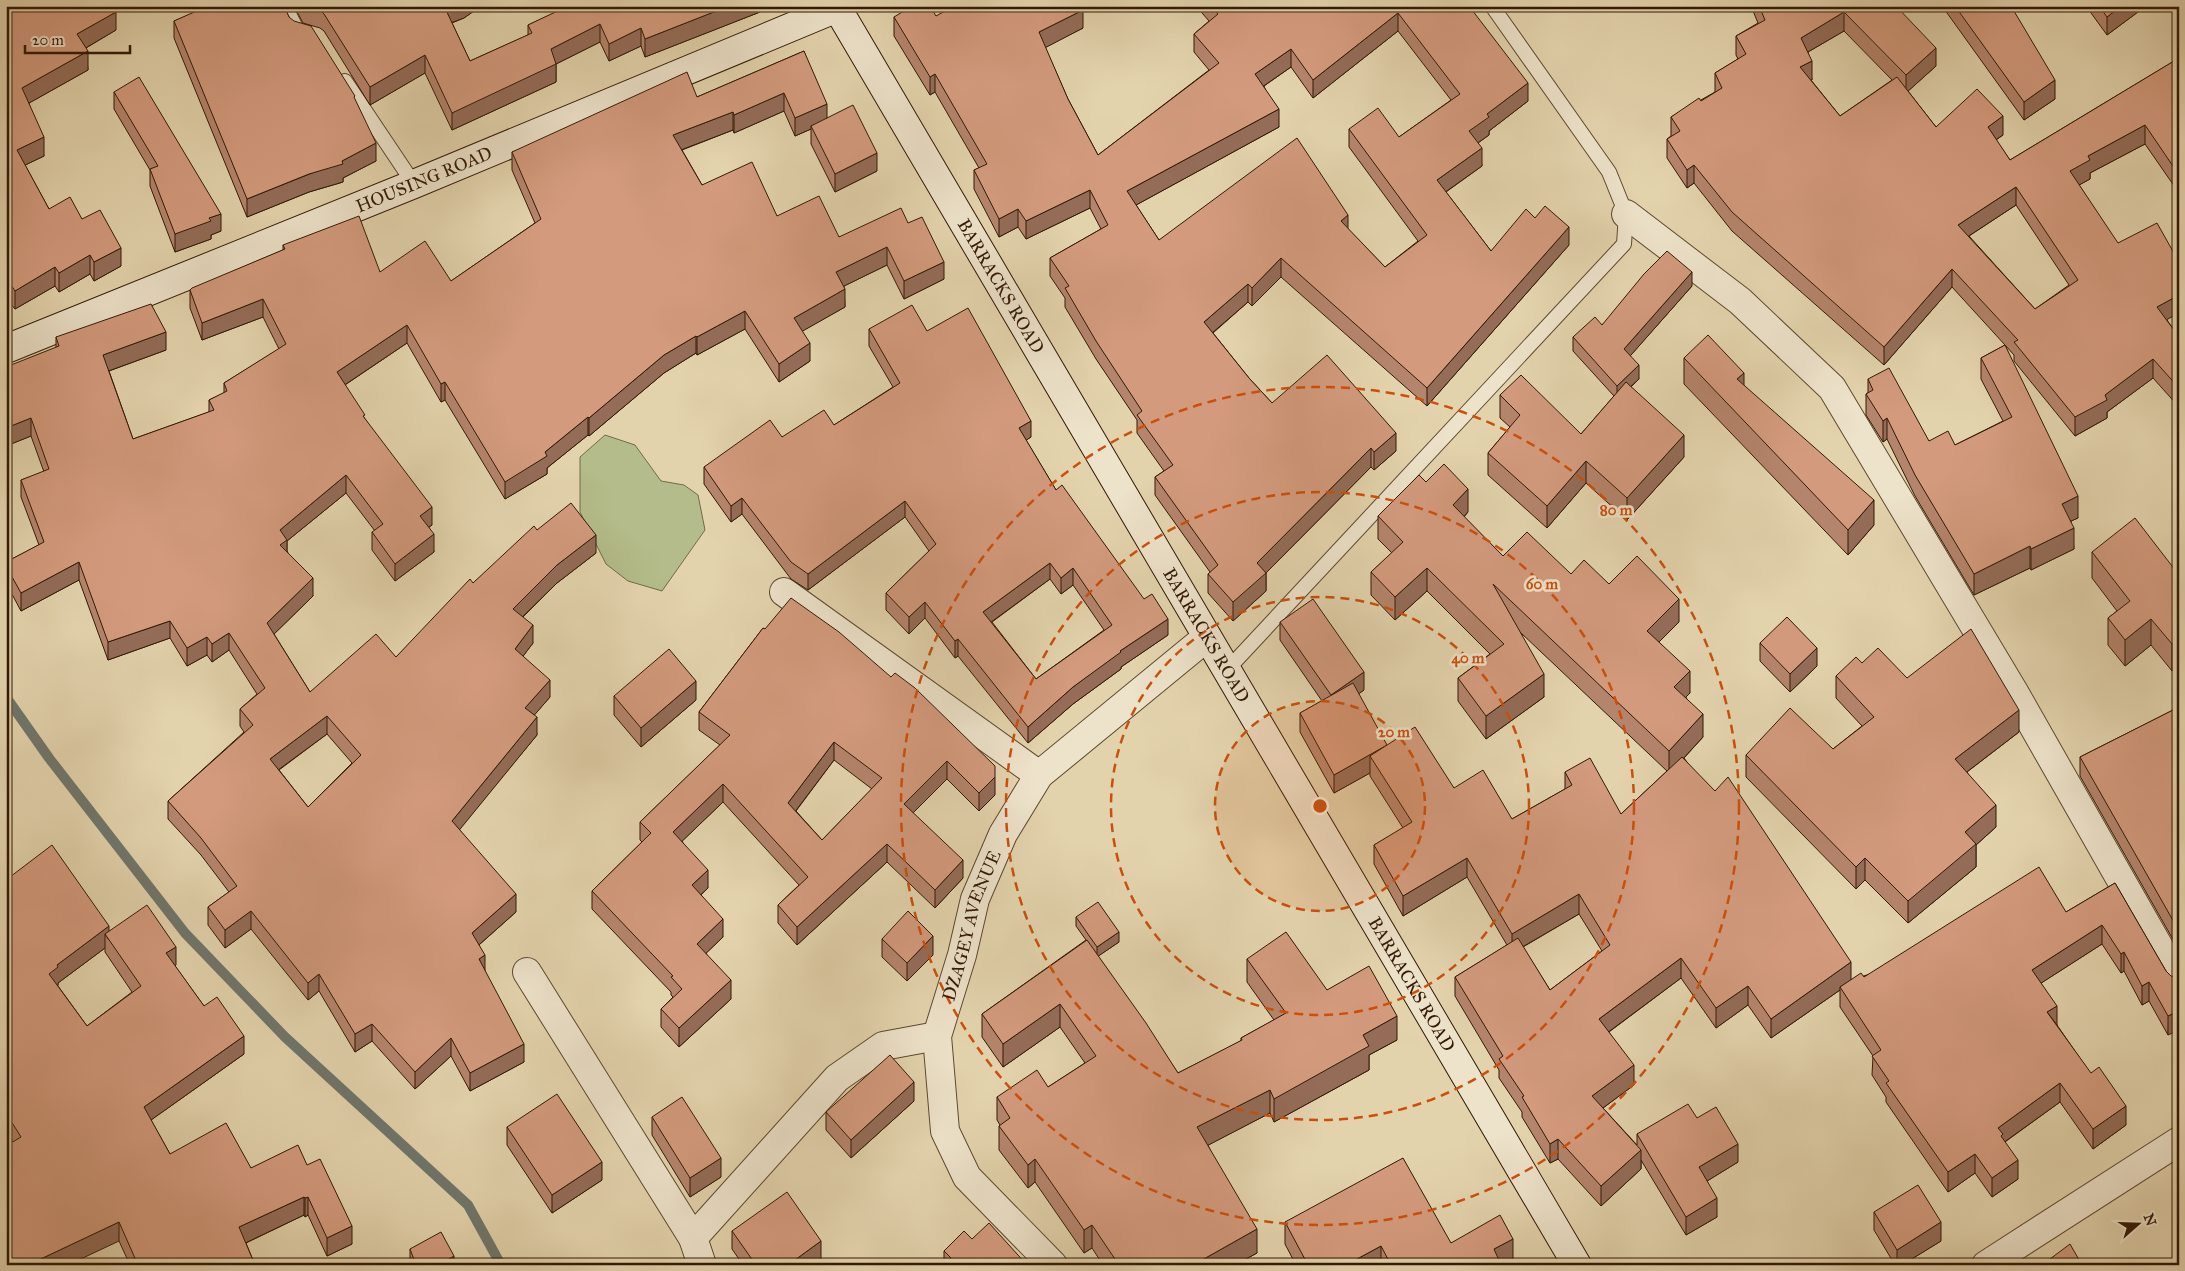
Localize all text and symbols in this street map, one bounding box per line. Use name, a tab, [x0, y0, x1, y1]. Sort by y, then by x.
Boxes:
scale bar	[25, 22, 130, 54]
text: 20 m	[32, 31, 64, 49]
street label: HOUSING ROAD	[353, 142, 495, 217]
street label: BARRACKS ROAD	[953, 215, 1049, 357]
text: 80 m	[1600, 501, 1633, 519]
street label: BARRACKS ROAD	[1158, 564, 1254, 706]
text: 60 m	[1526, 575, 1559, 593]
text: 40 m	[1452, 649, 1485, 668]
text: 20 m	[1378, 723, 1410, 741]
centre of rings	[1311, 797, 1329, 815]
street label: DZAGEY AVENUE	[937, 847, 1006, 1004]
street label: BARRACKS ROAD	[1364, 913, 1460, 1055]
north arrow	[2112, 1198, 2162, 1248]
text: N	[2140, 1211, 2160, 1228]

